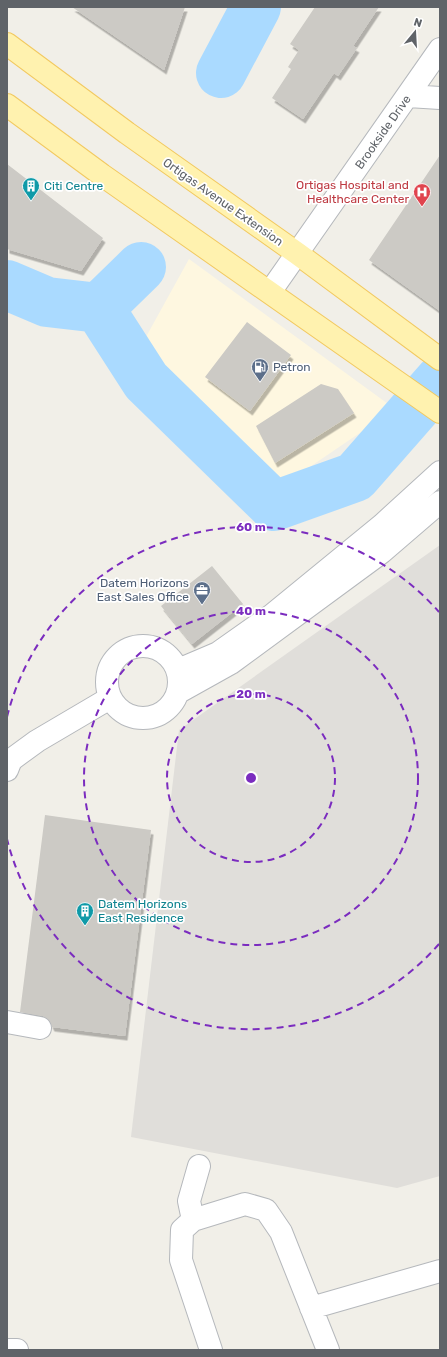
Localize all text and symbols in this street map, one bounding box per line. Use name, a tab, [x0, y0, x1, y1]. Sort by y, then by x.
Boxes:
north arrow	[395, 12, 435, 52]
text: N	[412, 16, 424, 30]
street label: Brookside Drive	[352, 92, 414, 172]
street label: Ortigas Avenue Extension	[160, 155, 286, 249]
building icon: Citi Centre	[21, 176, 41, 201]
place label: Ortigas Hospital and Healthcare Center	[296, 178, 409, 206]
place label: Citi Centre	[44, 179, 103, 193]
hospital icon: Ortigas Hospital and Healthcare Center	[412, 182, 432, 207]
fuel station icon: Petron	[250, 357, 270, 382]
place label: Petron	[273, 360, 311, 374]
text: 60 m	[236, 520, 266, 534]
place label: Datem Horizons East Sales Office	[97, 576, 189, 604]
office icon: Datem Horizons East Sales Office	[192, 580, 212, 605]
text: 40 m	[236, 604, 266, 618]
text: 20 m	[236, 687, 266, 701]
centre of rings	[244, 771, 258, 785]
place label: Datem Horizons East Residence	[98, 897, 187, 925]
building icon: Datem Horizons East Residence	[75, 901, 95, 926]

